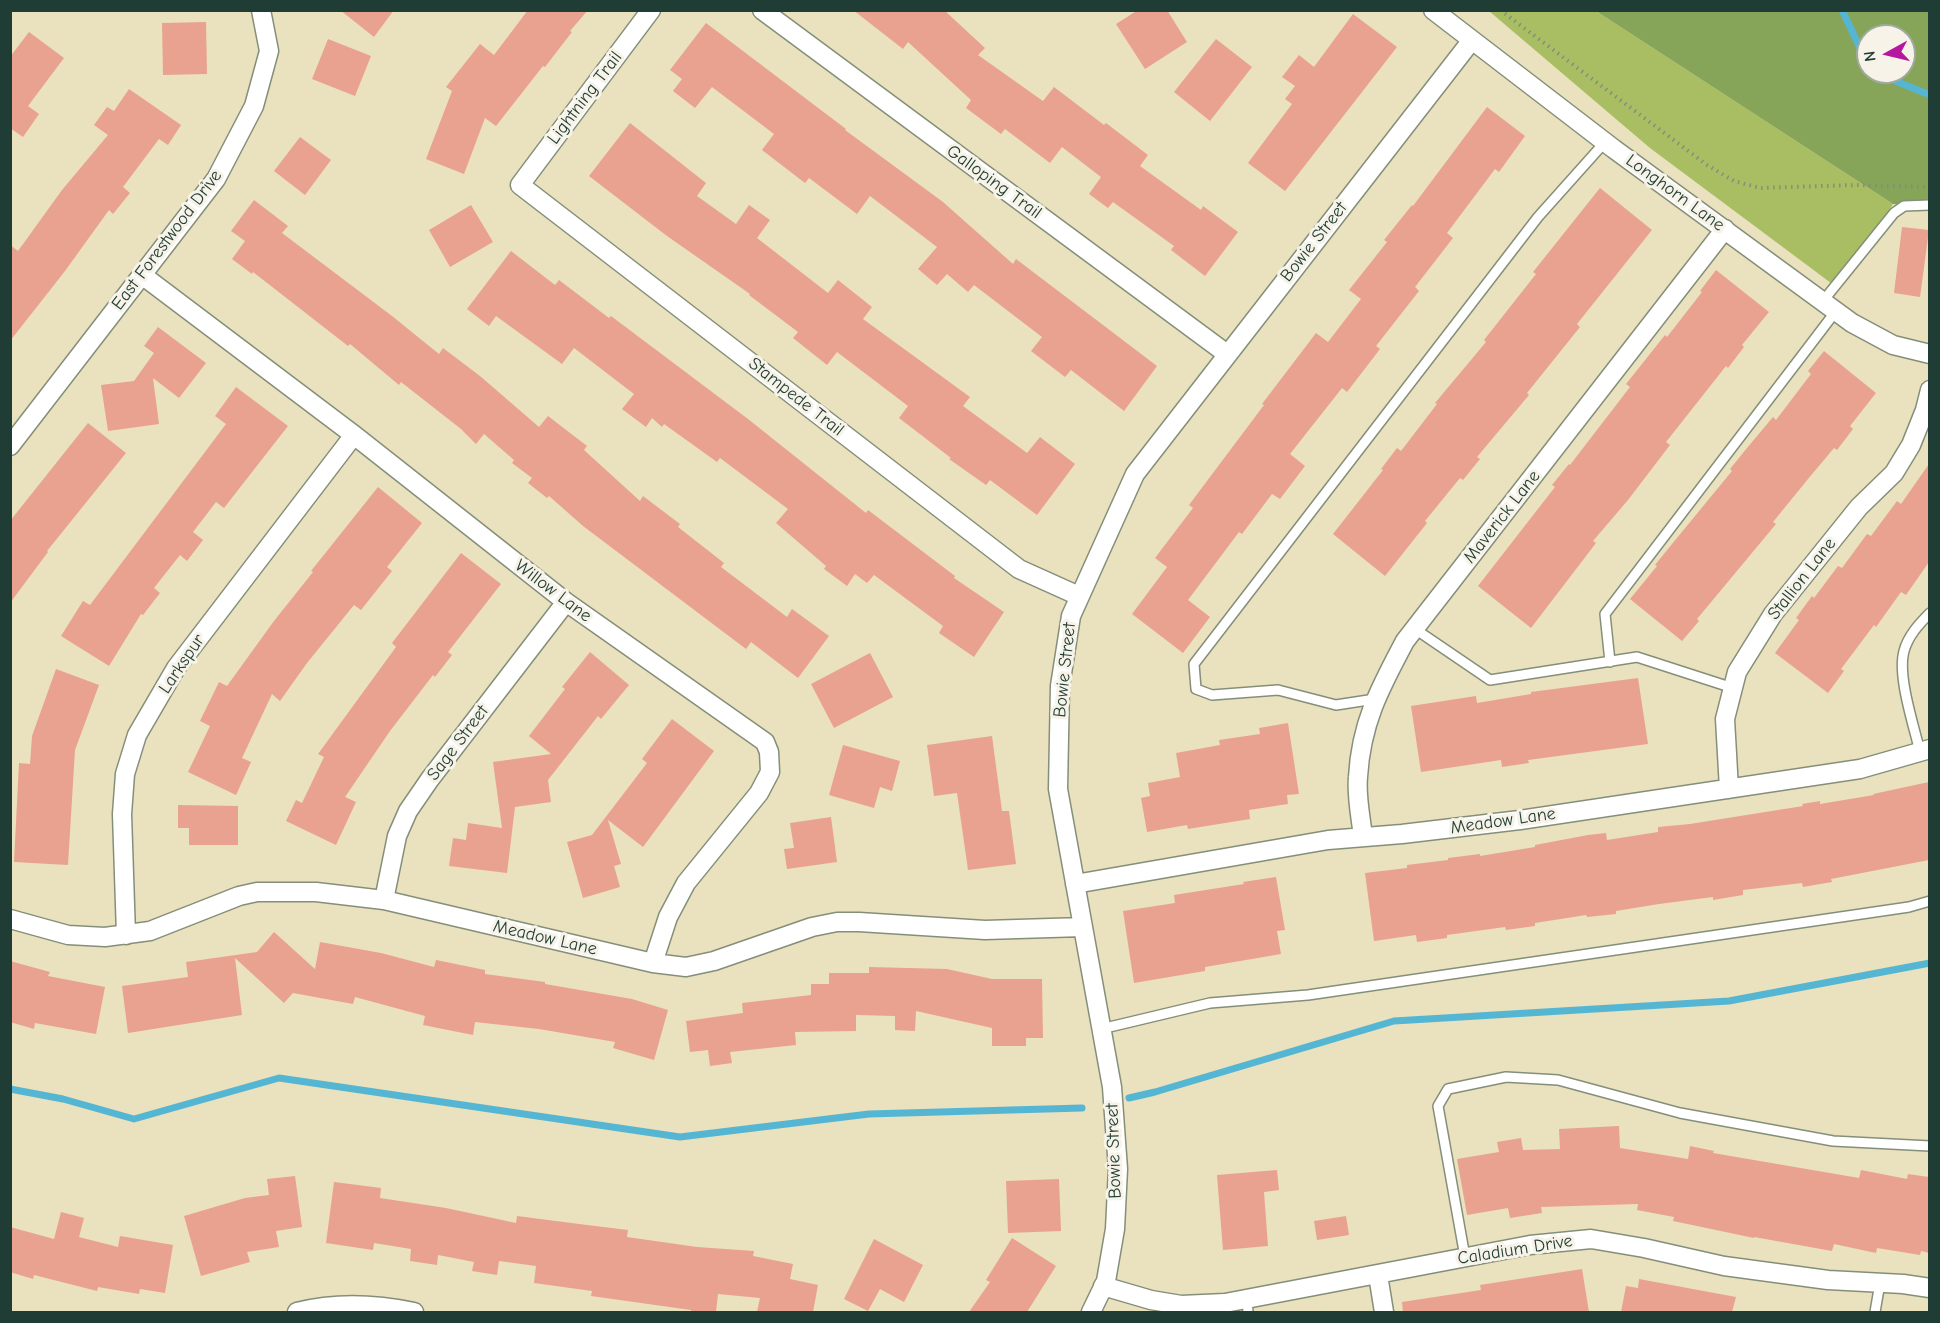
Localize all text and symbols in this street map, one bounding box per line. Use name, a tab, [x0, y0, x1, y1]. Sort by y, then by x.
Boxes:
north arrow	[1856, 24, 1916, 84]
street label: Lightning Trail	[543, 47, 627, 149]
text: N	[1861, 50, 1880, 63]
street label: Galloping Trail	[942, 140, 1046, 224]
street label: Longhorn Lane	[1621, 150, 1729, 236]
street label: East Forestwood Drive	[107, 166, 227, 314]
street label: Bowie Street	[1276, 198, 1352, 286]
street label: Stampede Trail	[744, 353, 848, 441]
street label: Maverick Lane	[1459, 466, 1545, 568]
street label: Stallion Lane	[1763, 534, 1841, 624]
street label: Willow Lane	[510, 555, 596, 627]
street label: Bowie Street	[1049, 621, 1081, 719]
street label: Larkspur	[154, 630, 210, 698]
street label: Sage Street	[423, 701, 493, 785]
street label: Meadow Lane	[1449, 803, 1557, 839]
street label: Meadow Lane	[491, 916, 599, 960]
street label: Bowie Street	[1102, 1103, 1126, 1199]
street label: Caladium Drive	[1456, 1230, 1574, 1270]

